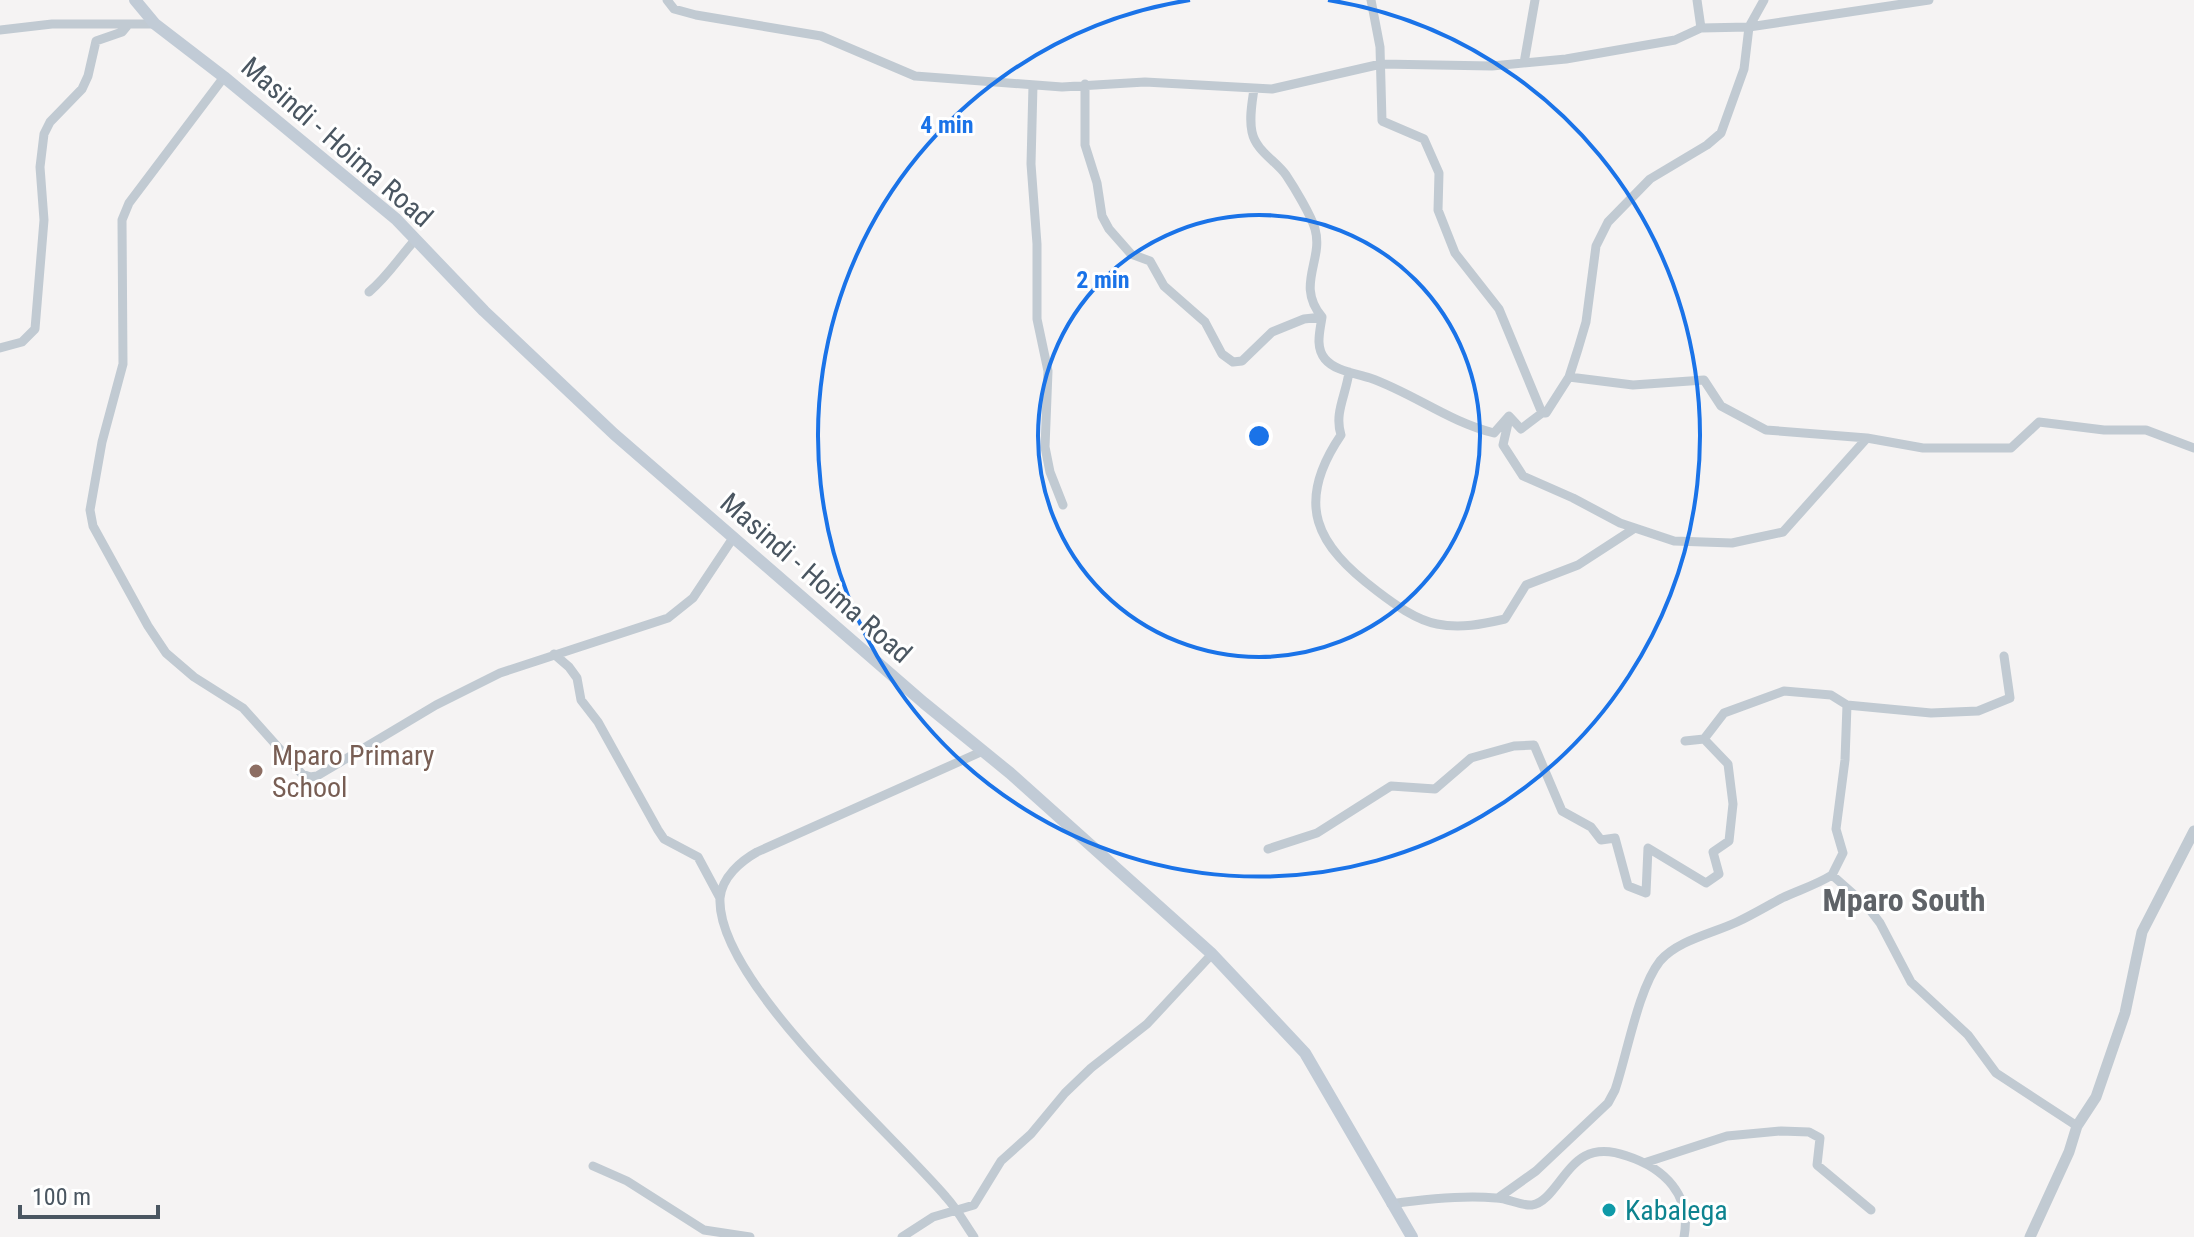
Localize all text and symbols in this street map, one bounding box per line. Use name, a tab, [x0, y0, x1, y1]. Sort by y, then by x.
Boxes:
street label: Masindi - Hoima Road	[235, 50, 439, 234]
text: 4 min	[920, 111, 974, 139]
text: 2 min	[1076, 266, 1130, 294]
centre of rings	[1245, 422, 1273, 450]
street label: Masindi - Hoima Road	[714, 486, 918, 670]
place label: Mparo Primary School	[272, 739, 435, 804]
marker: Mparo Primary School	[247, 762, 265, 780]
district label: Mparo South	[1822, 881, 1986, 919]
scale bar	[20, 1169, 158, 1219]
text: 100 m	[32, 1183, 91, 1211]
place label: Kabalega	[1625, 1194, 1728, 1227]
marker: Kabalega	[1600, 1201, 1618, 1219]

